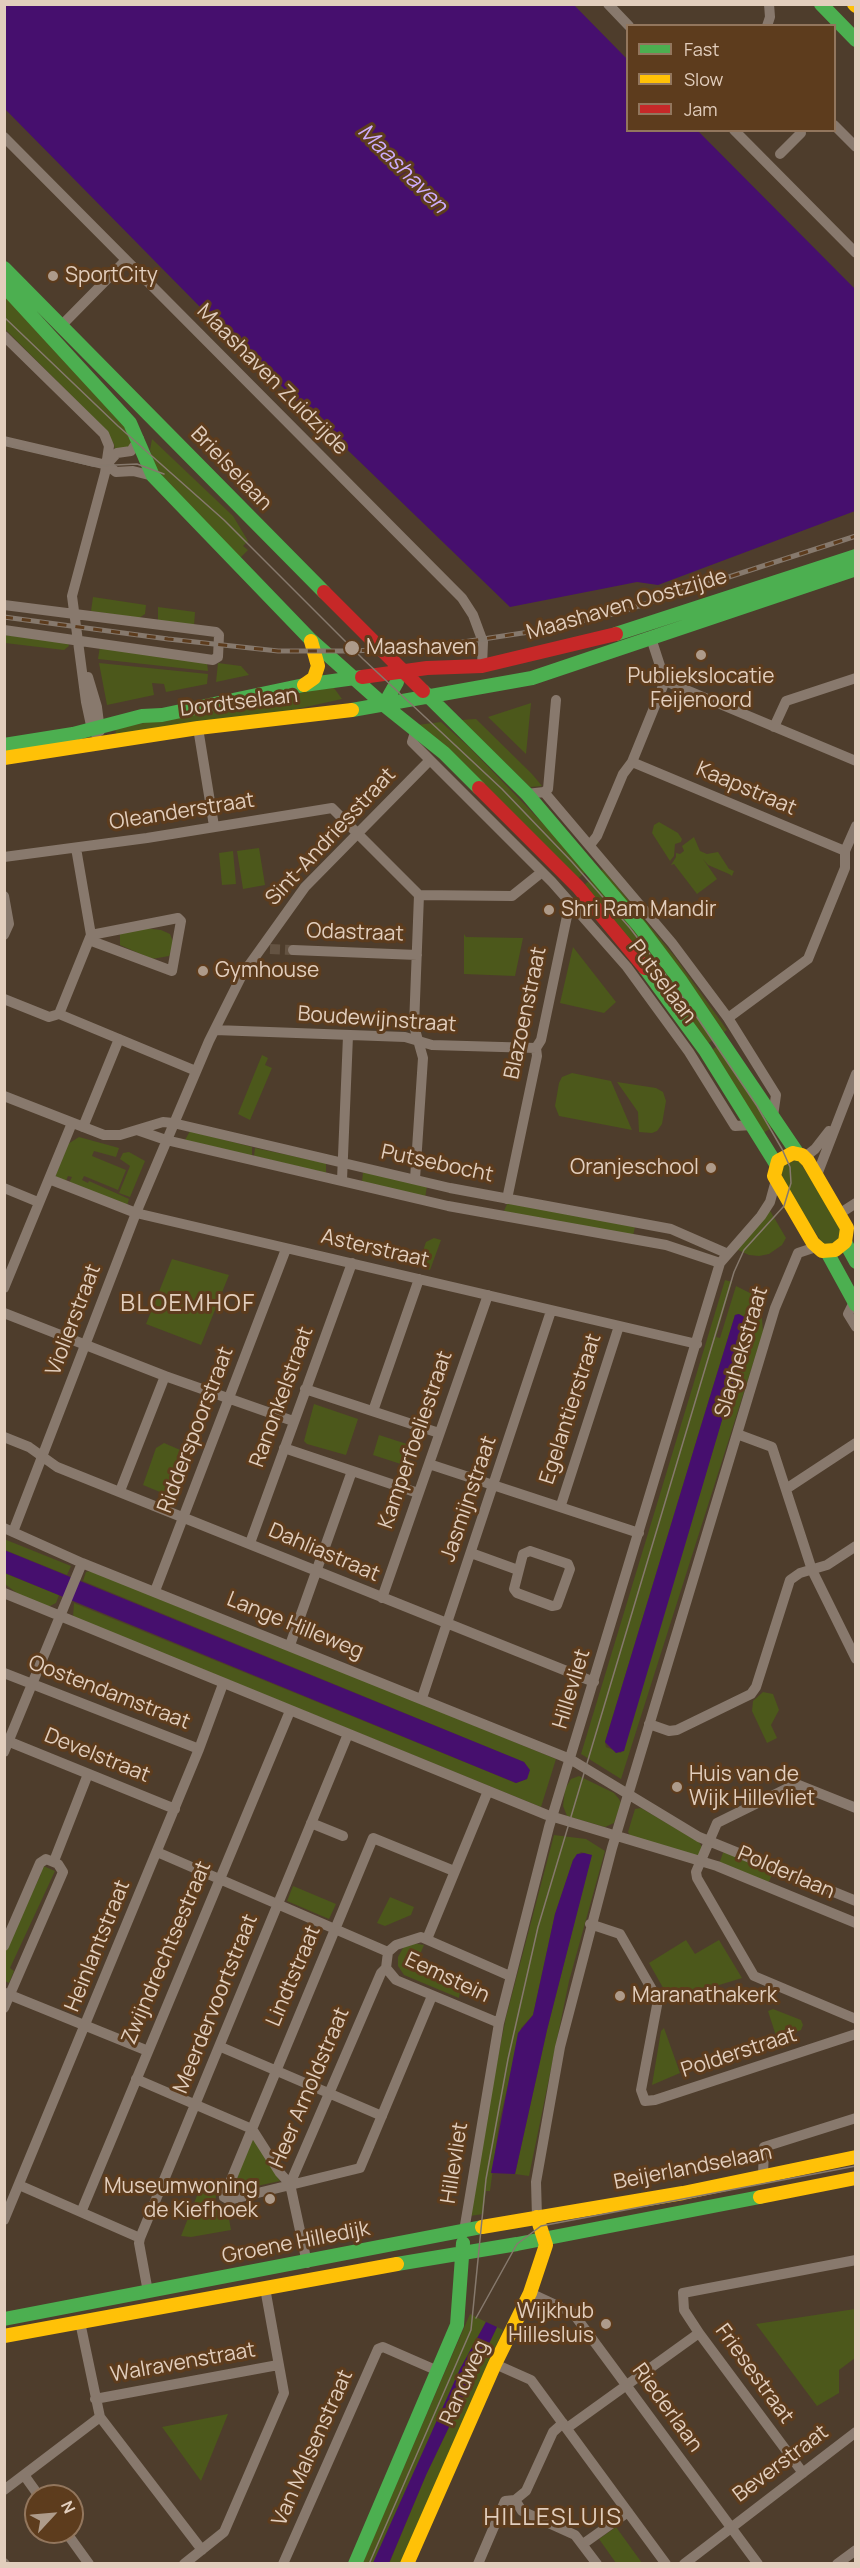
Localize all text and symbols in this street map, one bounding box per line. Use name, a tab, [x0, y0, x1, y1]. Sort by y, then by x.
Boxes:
legend	[626, 24, 836, 132]
text: Fast	[684, 37, 719, 61]
text: Slow	[684, 67, 723, 91]
text: Jam	[684, 97, 718, 121]
water label: Maashaven	[352, 119, 452, 219]
place label: SportCity	[65, 263, 158, 289]
marker: SportCity	[46, 269, 60, 283]
street label: Maashaven Zuidzijde	[191, 299, 353, 461]
street label: Brielselaan	[185, 422, 277, 516]
street label: Maashaven Oostzijde	[524, 564, 730, 646]
place label: Maashaven	[366, 635, 476, 661]
marker: Maashaven	[343, 639, 361, 657]
marker: Publiekslocatie Feijenoord	[694, 648, 708, 662]
place label: Publiekslocatie Feijenoord	[627, 664, 775, 714]
street label: Dordtselaan	[179, 683, 299, 723]
street label: Kaapstraat	[692, 757, 800, 821]
street label: Sint-Andriesstraat	[261, 763, 401, 911]
street label: Oleanderstraat	[108, 788, 256, 836]
place label: Shri Ram Mandir	[561, 897, 717, 923]
marker: Shri Ram Mandir	[542, 903, 556, 917]
street label: Odastraat	[306, 919, 404, 947]
street label: Putselaan	[623, 935, 701, 1029]
street label: Blazoenstraat	[500, 944, 552, 1082]
place label: Gymhouse	[215, 958, 319, 984]
marker: Gymhouse	[196, 964, 210, 978]
street label: Boudewijnstraat	[297, 1002, 457, 1038]
street label: Putsebocht	[379, 1140, 495, 1188]
place label: Oranjeschool	[570, 1155, 699, 1181]
marker: Oranjeschool	[704, 1161, 718, 1175]
street label: Asterstraat	[319, 1224, 431, 1274]
street label: Violierstraat	[41, 1261, 107, 1379]
street label: Slaghekstraat	[710, 1284, 774, 1420]
district label: BLOEMHOF	[120, 1290, 256, 1318]
street label: Ranonkelstraat	[245, 1323, 319, 1471]
street label: Egelantierstraat	[535, 1331, 607, 1487]
street label: Ridderspoorstraat	[153, 1343, 239, 1517]
street label: Kamperfoeliestraat	[374, 1348, 458, 1532]
street label: Jasmijnstraat	[436, 1433, 502, 1565]
street label: Dahliastraat	[265, 1518, 383, 1588]
street label: Lange Hilleweg	[223, 1587, 367, 1665]
street label: Hillevliet	[548, 1646, 596, 1732]
street label: Oostendamstraat	[25, 1651, 193, 1735]
street label: Develstraat	[40, 1723, 154, 1789]
place label: Huis van de Wijk Hillevliet	[689, 1762, 815, 1812]
marker: Huis van de Wijk Hillevliet	[670, 1780, 684, 1794]
street label: Polderlaan	[734, 1841, 838, 1905]
street label: Zwijndrechtsestraat	[117, 1858, 217, 2048]
street label: Heinlantstraat	[60, 1876, 136, 2016]
street label: Meerdervoortstraat	[168, 1911, 264, 2097]
street label: Lindtstraat	[261, 1922, 327, 2030]
street label: Eemstein	[401, 1947, 493, 2009]
place label: Maranathakerk	[632, 1983, 777, 2009]
marker: Maranathakerk	[613, 1989, 627, 2003]
street label: Heer Arnoldstraat	[265, 2004, 355, 2172]
street label: Polderstraat	[678, 2022, 800, 2084]
street label: Hillevliet	[436, 2120, 474, 2206]
street label: Beijerlandselaan	[612, 2140, 774, 2196]
place label: Museumwoning de Kiefhoek	[104, 2174, 258, 2224]
marker: Museumwoning de Kiefhoek	[263, 2192, 277, 2206]
street label: Groene Hilledijk	[220, 2216, 372, 2270]
place label: Wijkhub Hillesluis	[508, 2299, 594, 2349]
marker: Wijkhub Hillesluis	[599, 2317, 613, 2331]
street label: Friesestraat	[709, 2319, 799, 2429]
street label: Randweg	[435, 2337, 495, 2429]
street label: Walravenstraat	[109, 2338, 257, 2388]
street label: Riederlaan	[626, 2359, 708, 2457]
street label: Van Malsenstraat	[267, 2366, 359, 2530]
street label: Beverstraat	[728, 2420, 834, 2508]
north arrow	[24, 2484, 84, 2544]
text: N	[56, 2497, 81, 2517]
district label: HILLESLUIS	[484, 2504, 622, 2532]

